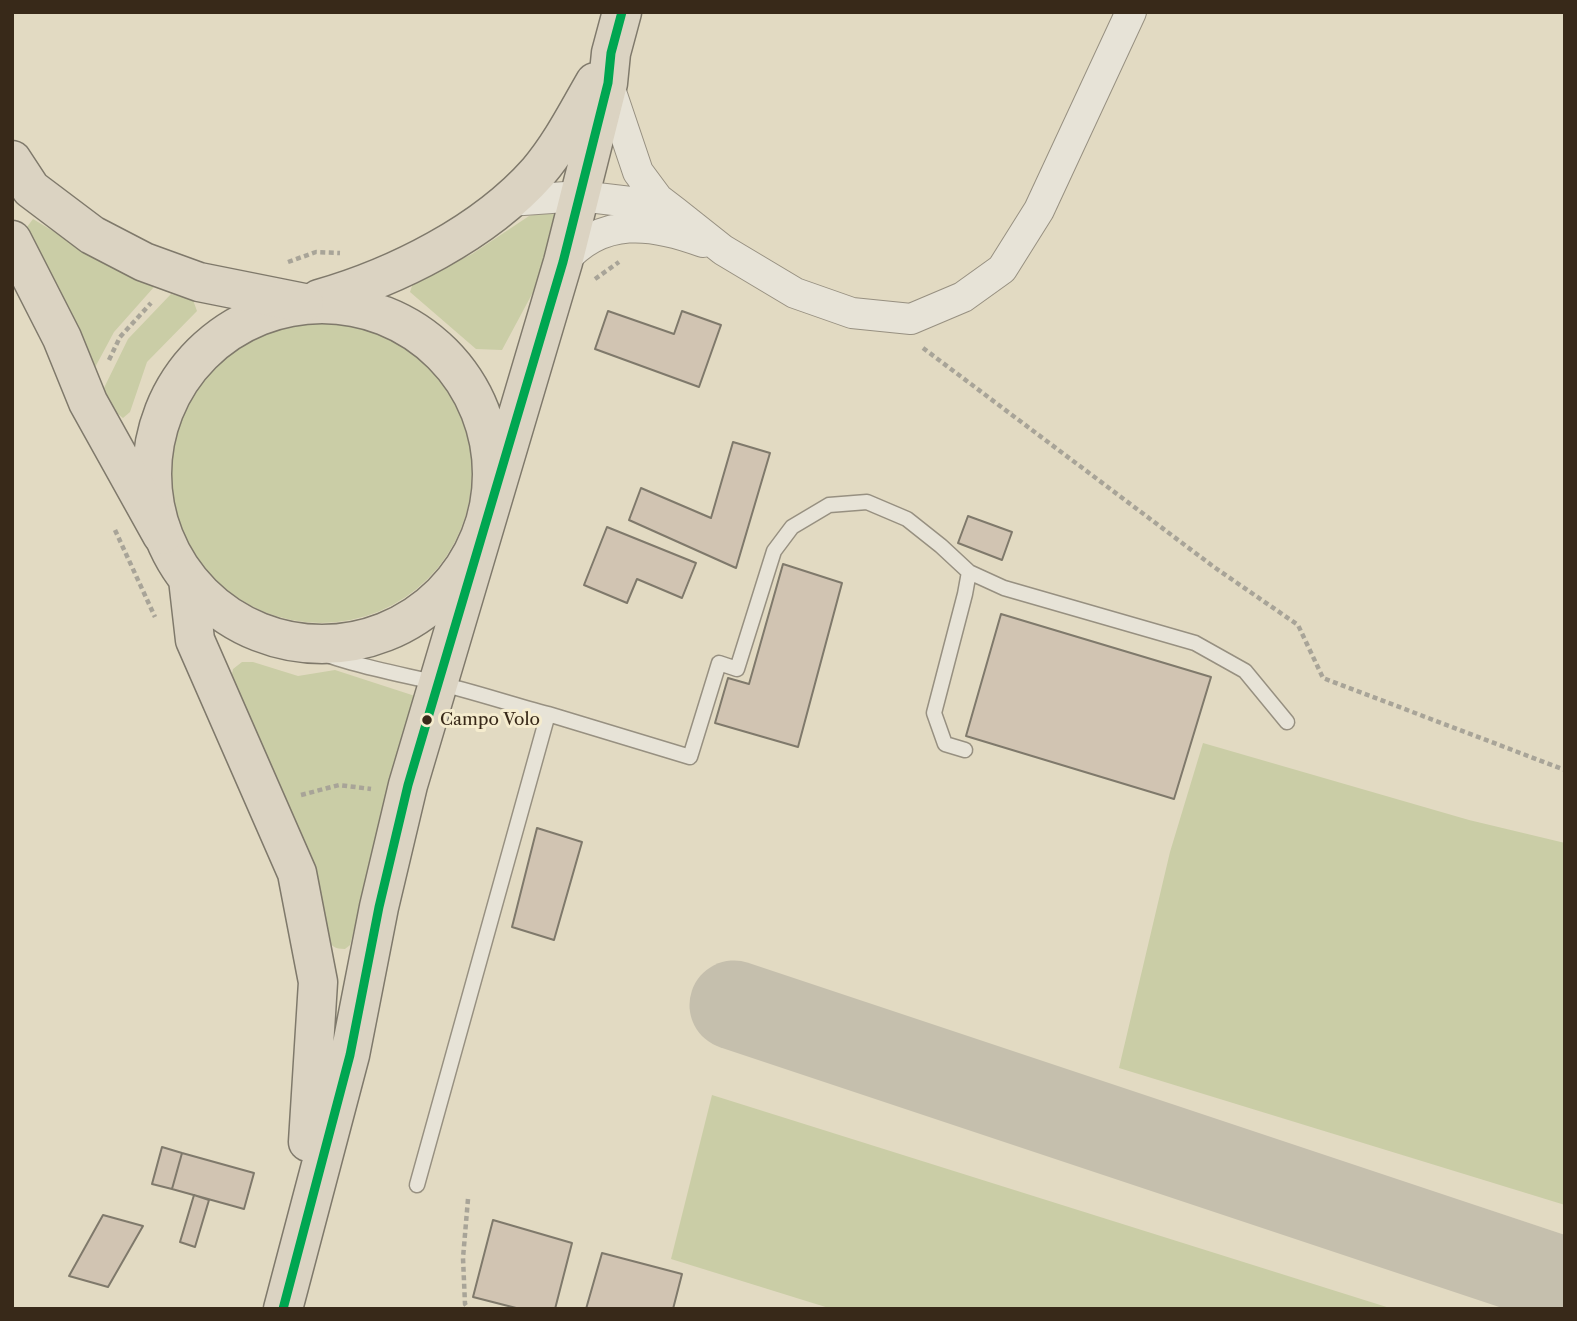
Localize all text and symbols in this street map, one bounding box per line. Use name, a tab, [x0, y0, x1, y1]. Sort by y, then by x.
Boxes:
place label: Campo Volo	[440, 710, 540, 730]
marker: Campo Volo	[420, 713, 434, 727]

